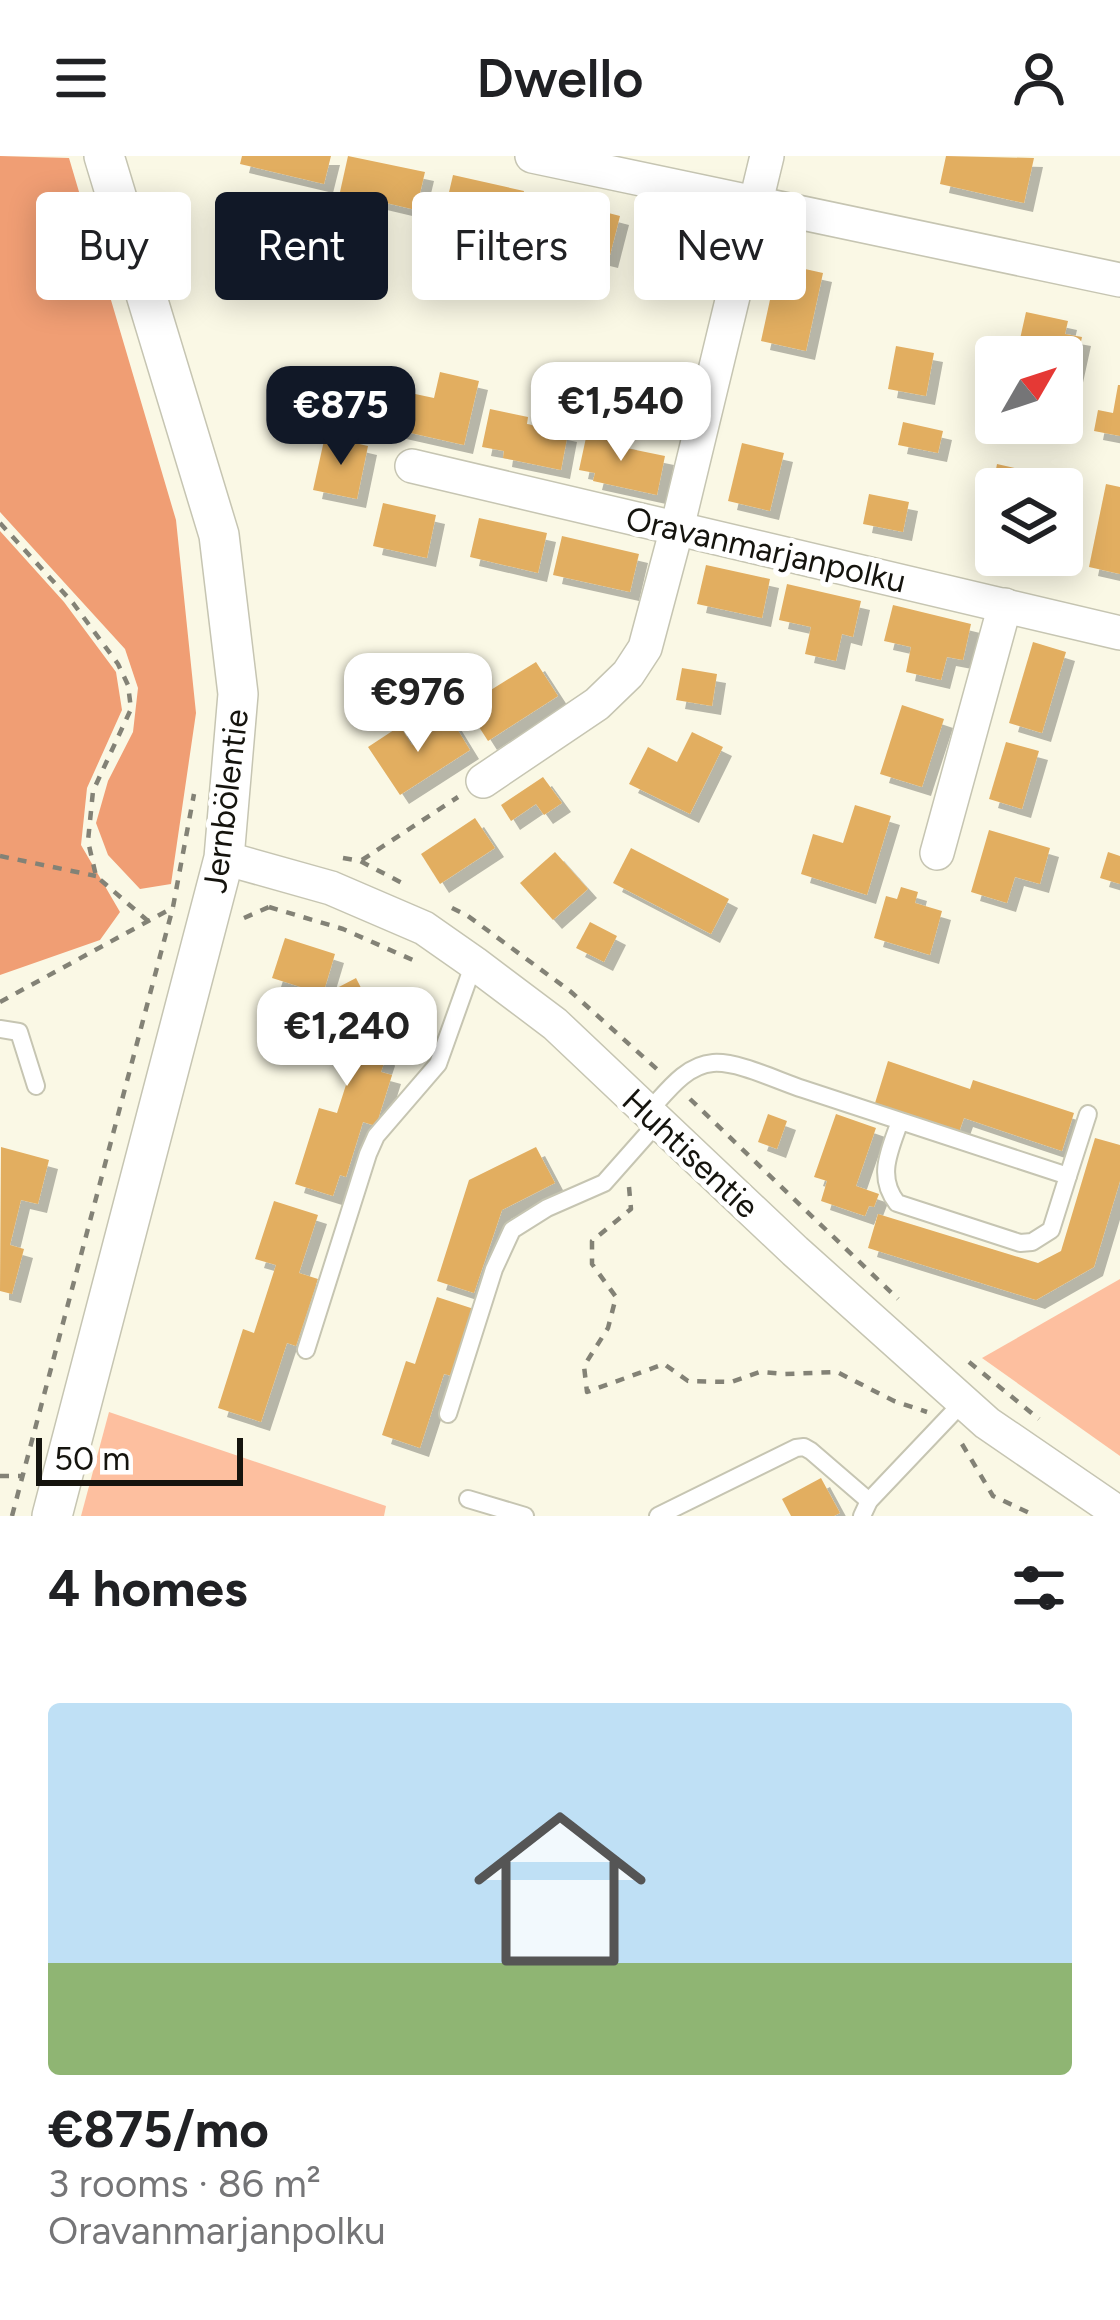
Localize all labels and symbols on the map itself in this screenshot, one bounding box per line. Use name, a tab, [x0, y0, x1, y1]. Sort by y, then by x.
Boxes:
north arrow	[975, 336, 1083, 444]
pin: €1,540	[523, 362, 719, 464]
pin: €875	[270, 366, 412, 468]
street label: Oravanmarjanpolku	[622, 498, 910, 601]
pin: €976	[347, 653, 489, 755]
street label: Jernbölentie	[195, 707, 256, 895]
pin: €1,240	[249, 987, 445, 1089]
street label: Huhtisentie	[615, 1081, 767, 1226]
scale bar	[36, 1432, 243, 1485]

